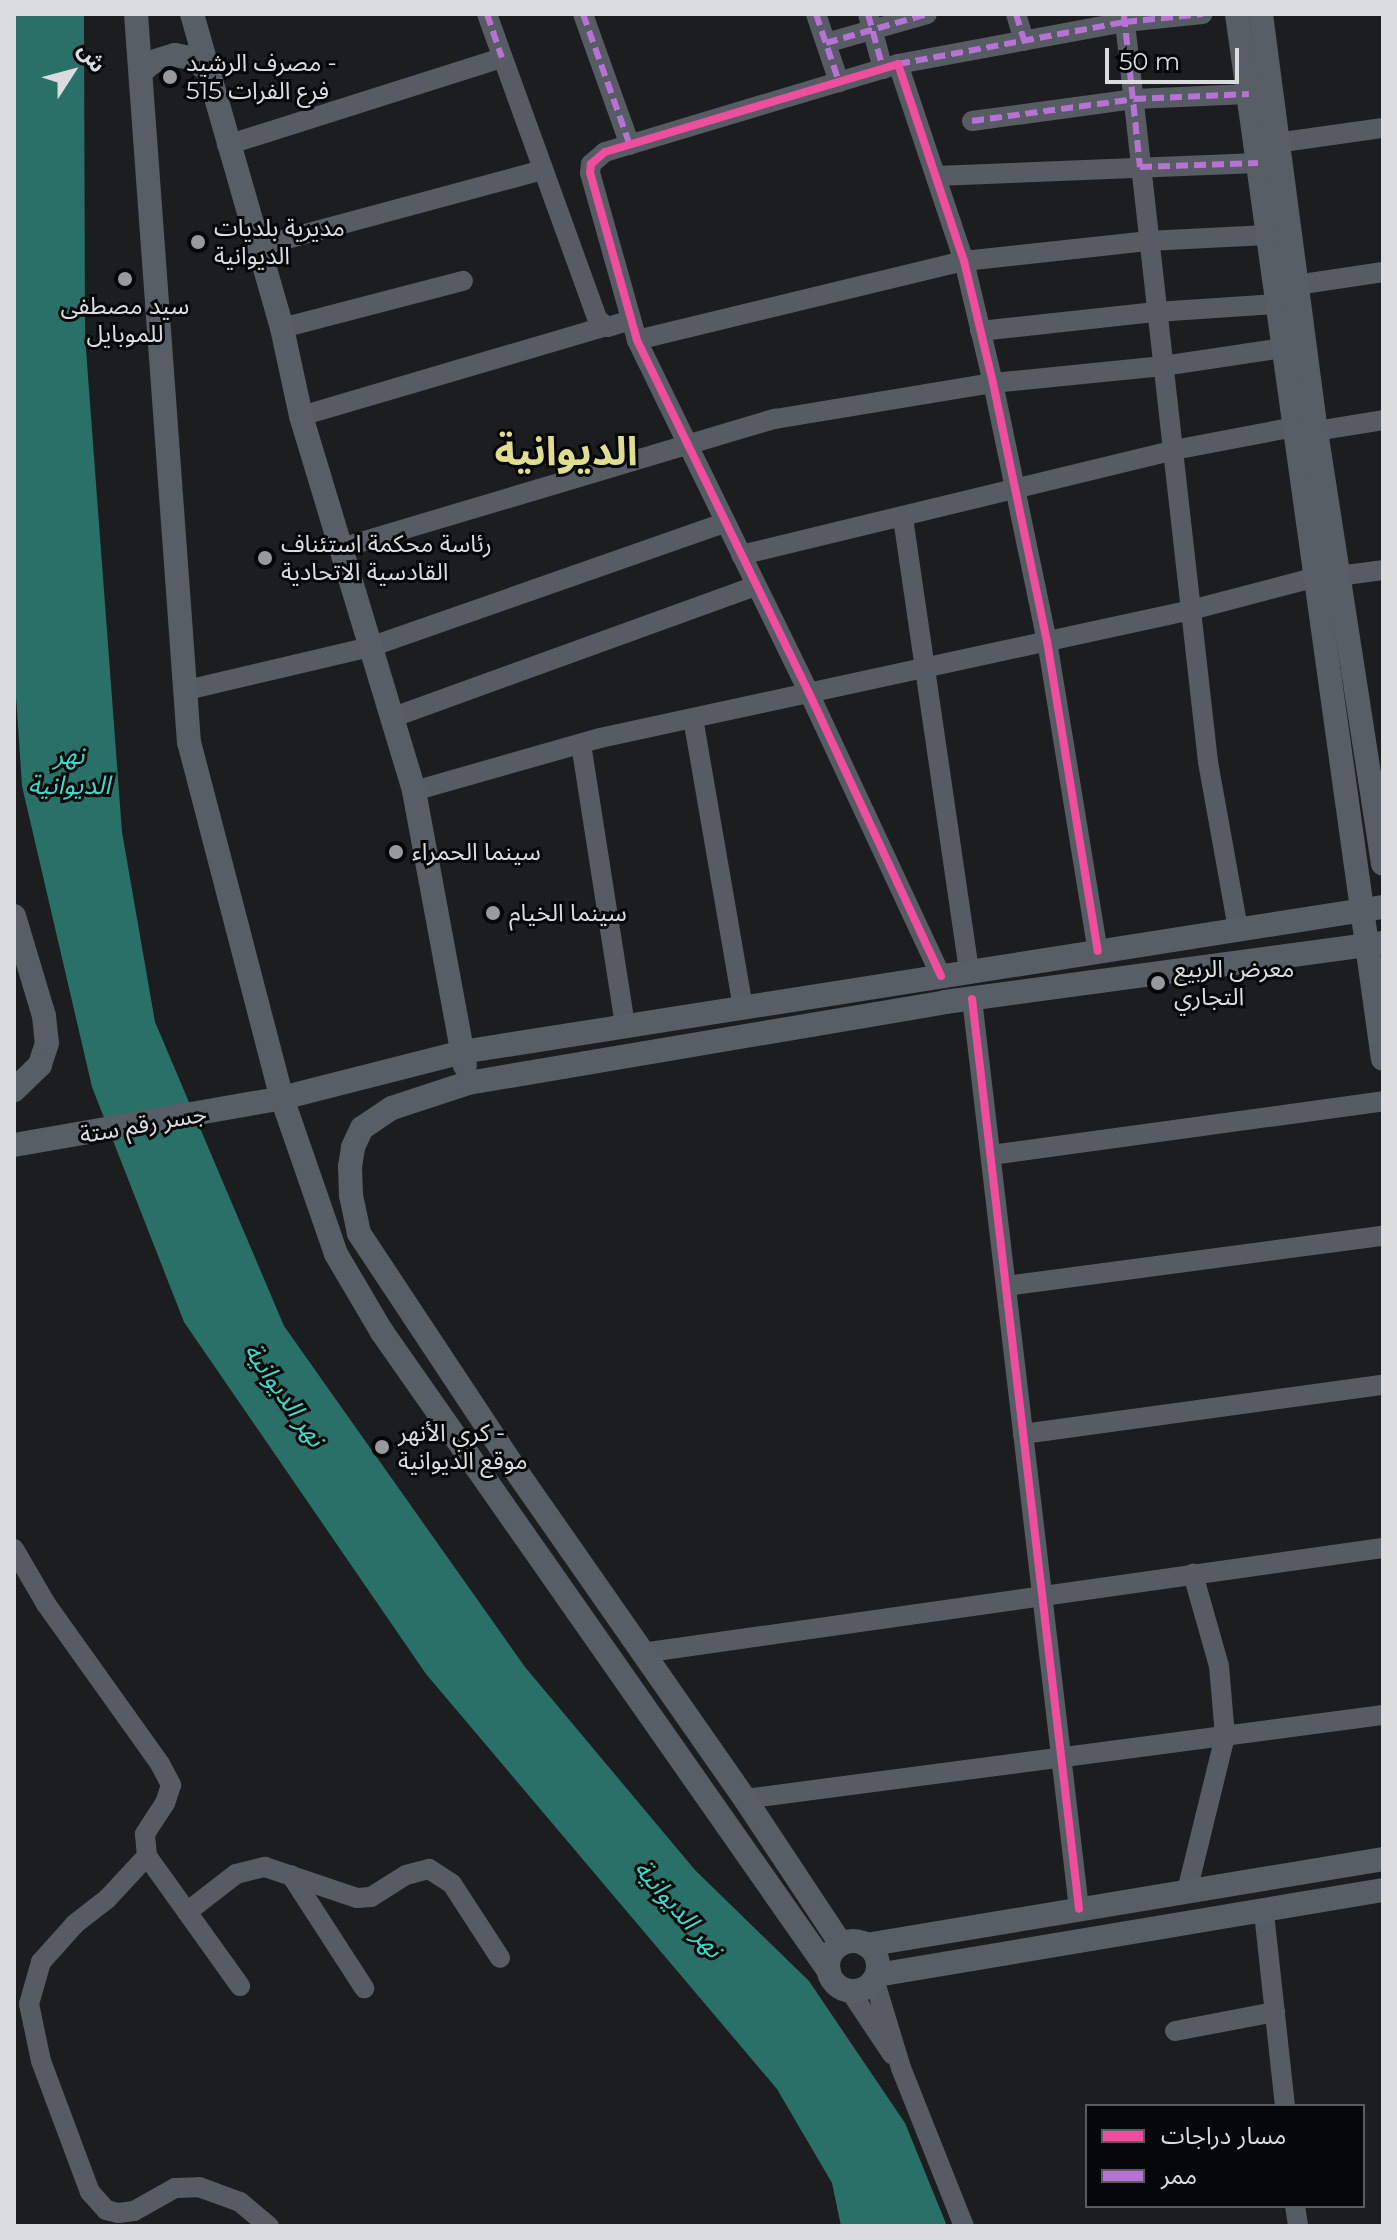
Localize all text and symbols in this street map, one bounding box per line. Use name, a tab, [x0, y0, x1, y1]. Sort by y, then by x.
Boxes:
north arrow	[32, 32, 112, 112]
scale bar	[1109, 32, 1243, 82]
text: ش	[72, 37, 112, 78]
text: 50 m	[1119, 47, 1180, 76]
place label: مصرف الرشيد - فرع الفرات 515	[186, 49, 337, 105]
marker: مصرف الرشيد - فرع الفرات 515	[161, 68, 179, 86]
place label: مديرية بلديات الديوانية	[214, 214, 345, 270]
marker: مديرية بلديات الديوانية	[189, 233, 207, 251]
marker: سيد مصطفى للموبايل	[116, 270, 134, 288]
place label: سيد مصطفى للموبايل	[61, 292, 189, 348]
district label: الديوانية	[494, 427, 638, 475]
place label: رئاسة محكمة استئناف القادسية الاتحادية	[281, 530, 492, 586]
marker: رئاسة محكمة استئناف القادسية الاتحادية	[256, 549, 274, 567]
water label: نهر الديوانية	[28, 740, 110, 802]
place label: سينما الحمراء	[412, 838, 541, 866]
marker: سينما الحمراء	[387, 843, 405, 861]
place label: سينما الخيام	[509, 899, 627, 927]
marker: سينما الخيام	[484, 904, 502, 922]
place label: معرض الربيع التجاري	[1174, 955, 1294, 1011]
marker: معرض الربيع التجاري	[1149, 974, 1167, 992]
street label: جسر رقم ستة	[77, 1099, 209, 1149]
water label: نهر الديوانية	[237, 1337, 331, 1453]
place label: كري الأنهر - موقع الديوانية	[398, 1419, 528, 1475]
marker: كري الأنهر - موقع الديوانية	[373, 1438, 391, 1456]
water label: نهر الديوانية	[627, 1854, 729, 1964]
legend	[1085, 2104, 1365, 2208]
text: مسار دراجات	[1161, 2121, 1286, 2150]
text: ممر	[1161, 2161, 1197, 2190]

